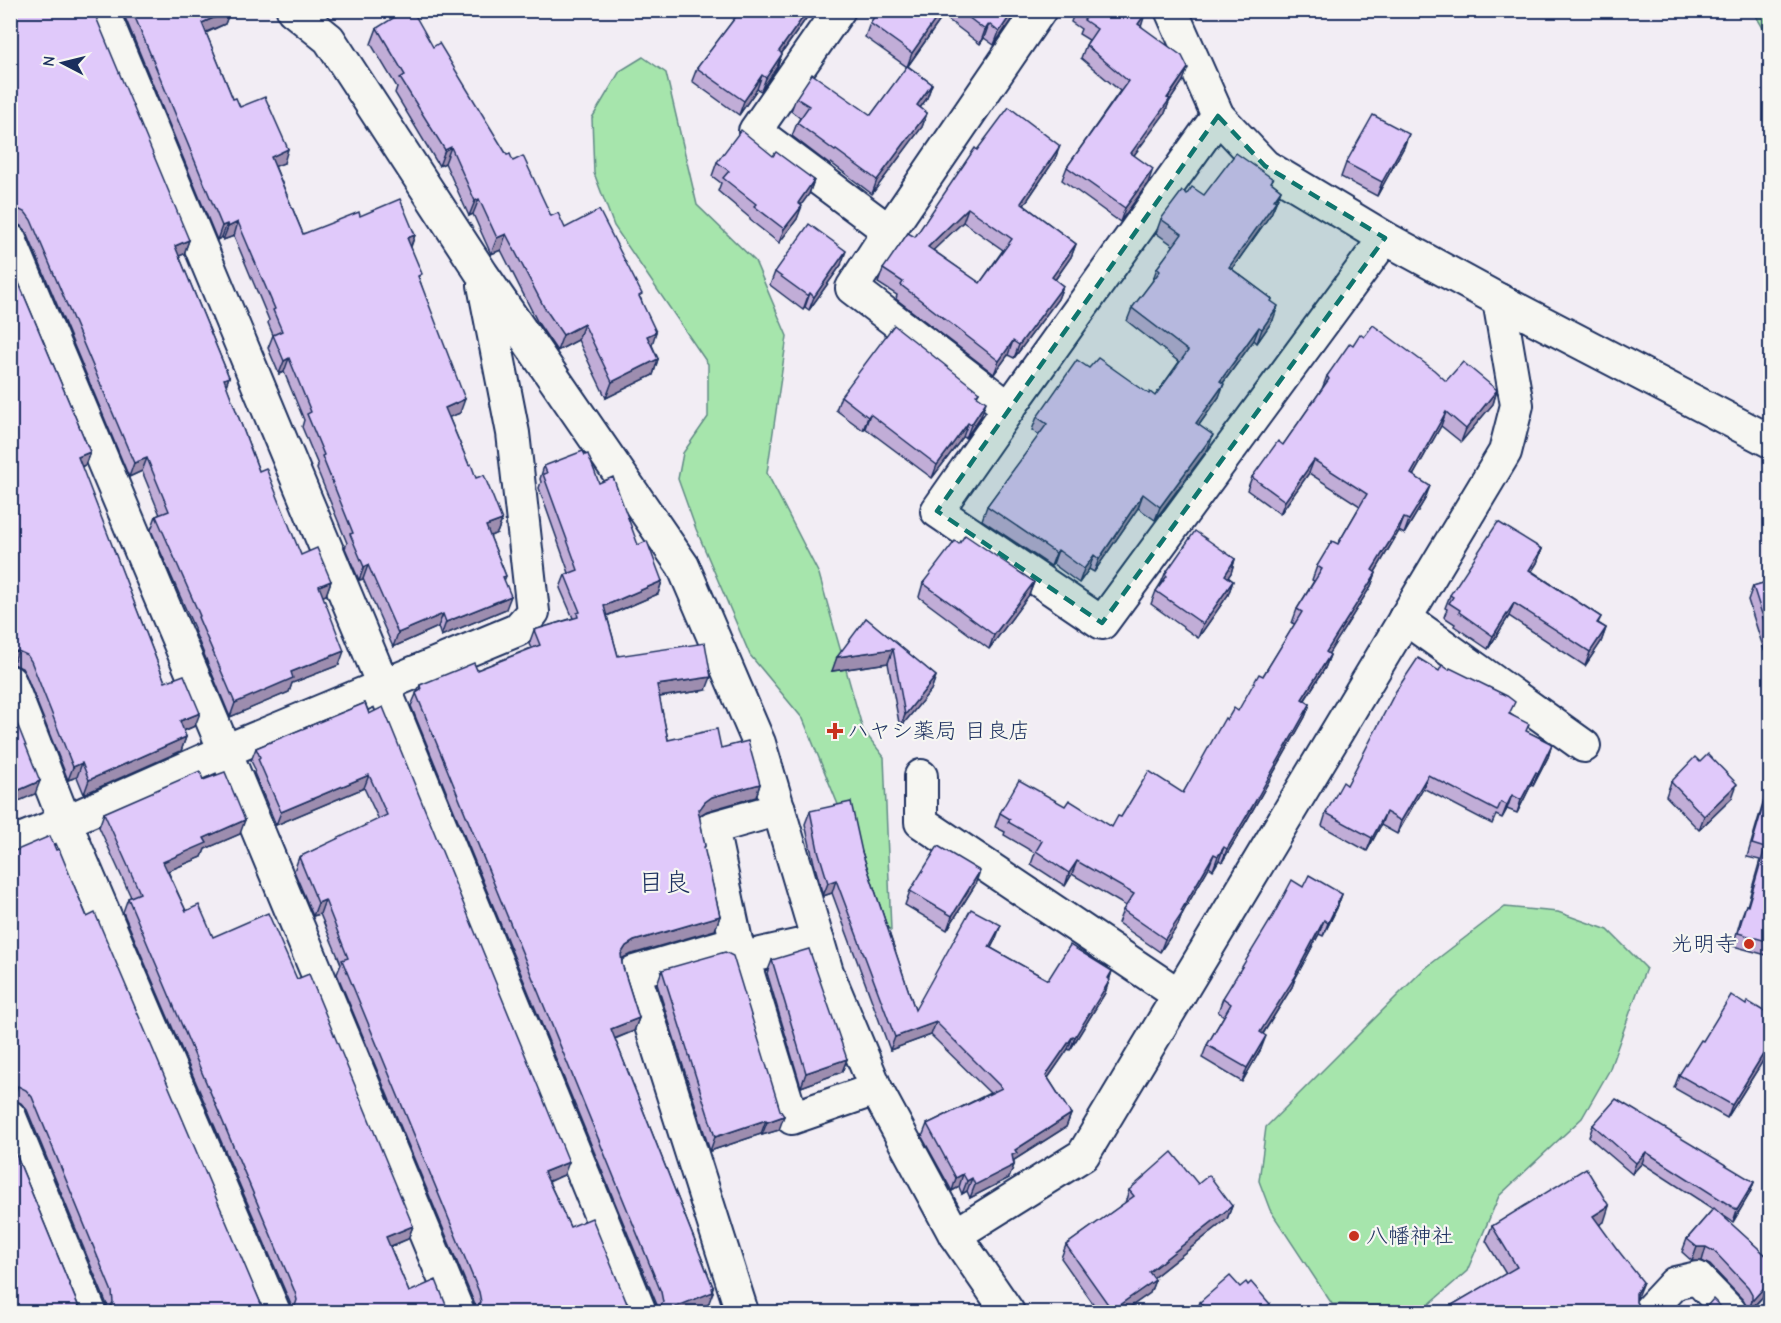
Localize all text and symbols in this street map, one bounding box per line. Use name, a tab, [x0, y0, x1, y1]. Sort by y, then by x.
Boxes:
north arrow	[33, 33, 93, 93]
text: N	[40, 55, 59, 68]
place label: ハヤシ薬局 目良店	[847, 718, 1030, 744]
marker: ハヤシ薬局 目良店	[828, 724, 842, 738]
district label: 目良	[638, 868, 690, 898]
place label: 光明寺	[1671, 931, 1737, 957]
marker: 光明寺	[1742, 937, 1756, 951]
place label: 八幡神社	[1366, 1223, 1454, 1249]
marker: 八幡神社	[1347, 1229, 1361, 1243]

